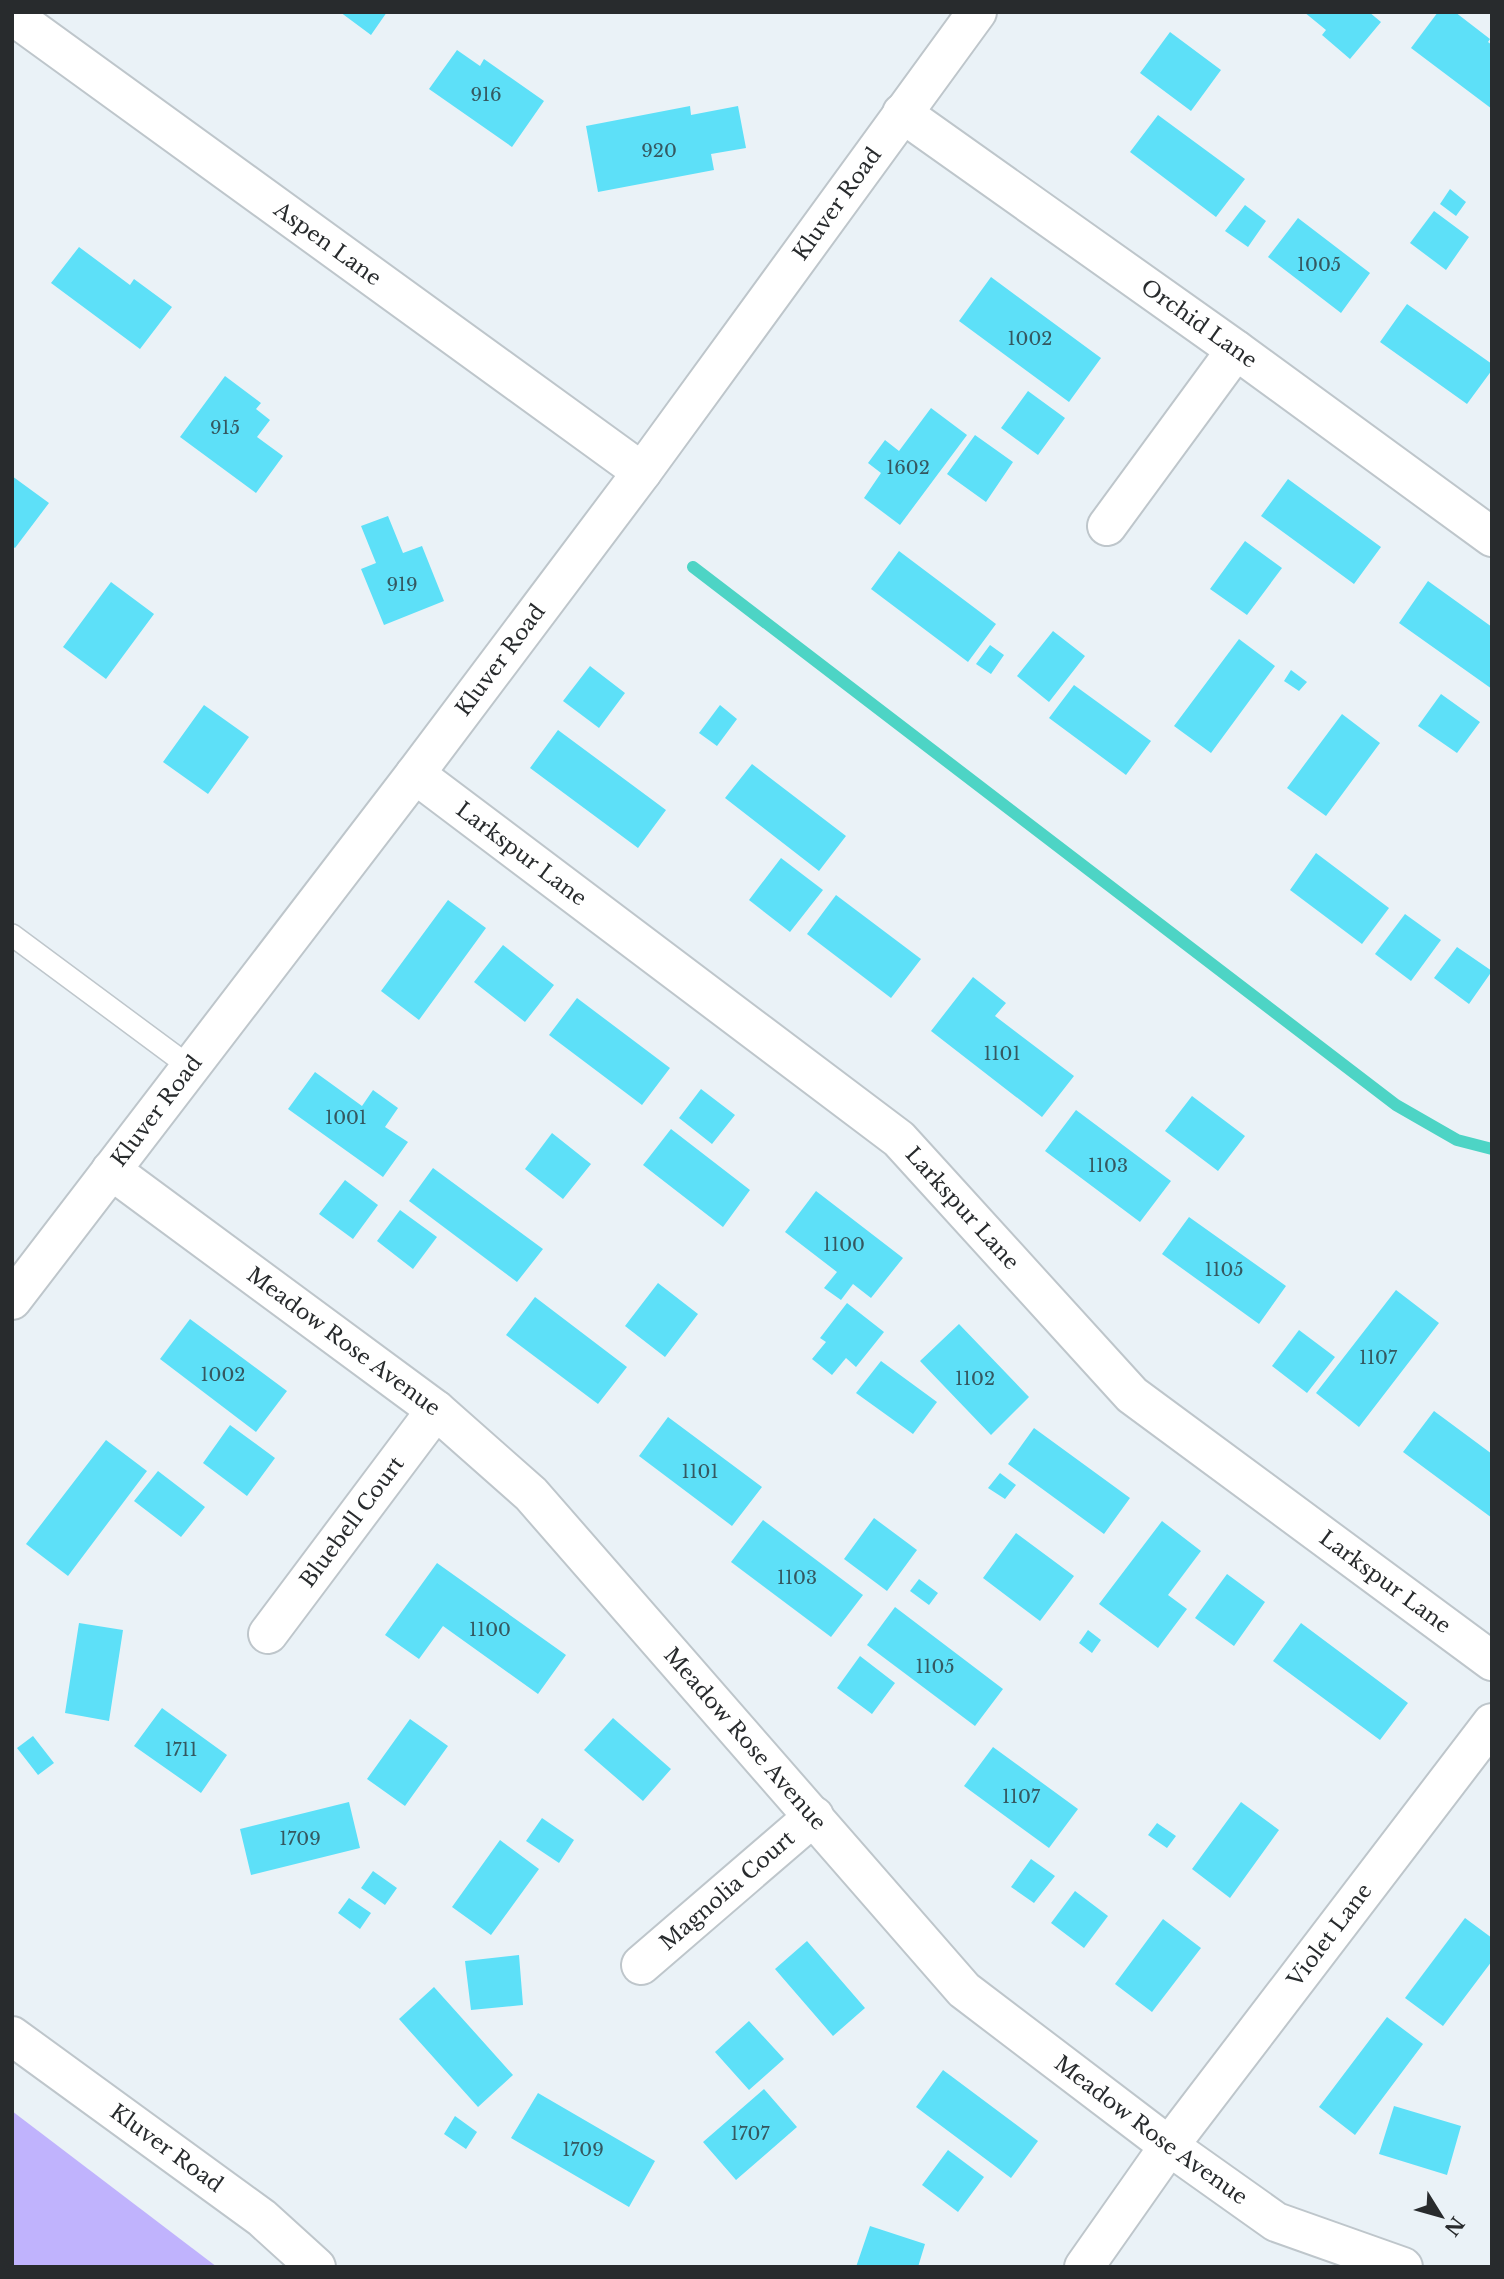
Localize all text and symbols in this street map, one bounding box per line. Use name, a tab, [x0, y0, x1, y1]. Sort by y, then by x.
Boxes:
house number: 916	[470, 84, 502, 106]
house number: 920	[641, 140, 677, 162]
street label: Kluver Road	[788, 143, 887, 265]
street label: Aspen Lane	[268, 196, 386, 292]
house number: 1005	[1297, 254, 1341, 276]
street label: Orchid Lane	[1136, 274, 1262, 374]
house number: 1002	[1008, 328, 1052, 350]
house number: 915	[210, 417, 240, 439]
house number: 1602	[886, 457, 930, 479]
house number: 919	[386, 574, 418, 596]
street label: Kluver Road	[450, 599, 551, 721]
street label: Larkspur Lane	[451, 797, 592, 912]
house number: 1101	[984, 1043, 1020, 1065]
street label: Kluver Road	[106, 1050, 208, 1172]
house number: 1001	[325, 1107, 367, 1129]
street label: Larkspur Lane	[900, 1142, 1025, 1275]
house number: 1103	[1088, 1155, 1128, 1177]
house number: 1100	[823, 1234, 865, 1256]
house number: 1105	[1204, 1259, 1244, 1281]
street label: Meadow Rose Avenue	[242, 1262, 445, 1422]
house number: 1107	[1359, 1347, 1398, 1369]
house number: 1002	[201, 1364, 245, 1386]
house number: 1102	[955, 1368, 995, 1390]
street label: Bluebell Court	[294, 1451, 410, 1593]
house number: 1101	[682, 1461, 718, 1483]
street label: Larkspur Lane	[1314, 1525, 1456, 1639]
house number: 1103	[777, 1567, 817, 1589]
house number: 1100	[469, 1619, 511, 1641]
street label: Meadow Rose Avenue	[658, 1642, 832, 1836]
house number: 1105	[915, 1656, 955, 1678]
house number: 1711	[164, 1739, 198, 1761]
house number: 1107	[1002, 1786, 1041, 1808]
street label: Magnolia Court	[655, 1825, 800, 1956]
house number: 1709	[279, 1828, 321, 1850]
street label: Violet Lane	[1281, 1878, 1378, 1993]
street label: Meadow Rose Avenue	[1049, 2050, 1252, 2210]
street label: Kluver Road	[105, 2099, 228, 2198]
house number: 1707	[731, 2123, 770, 2145]
house number: 1709	[562, 2139, 604, 2161]
north arrow	[1406, 2181, 1476, 2251]
text: N	[1440, 2212, 1469, 2240]

